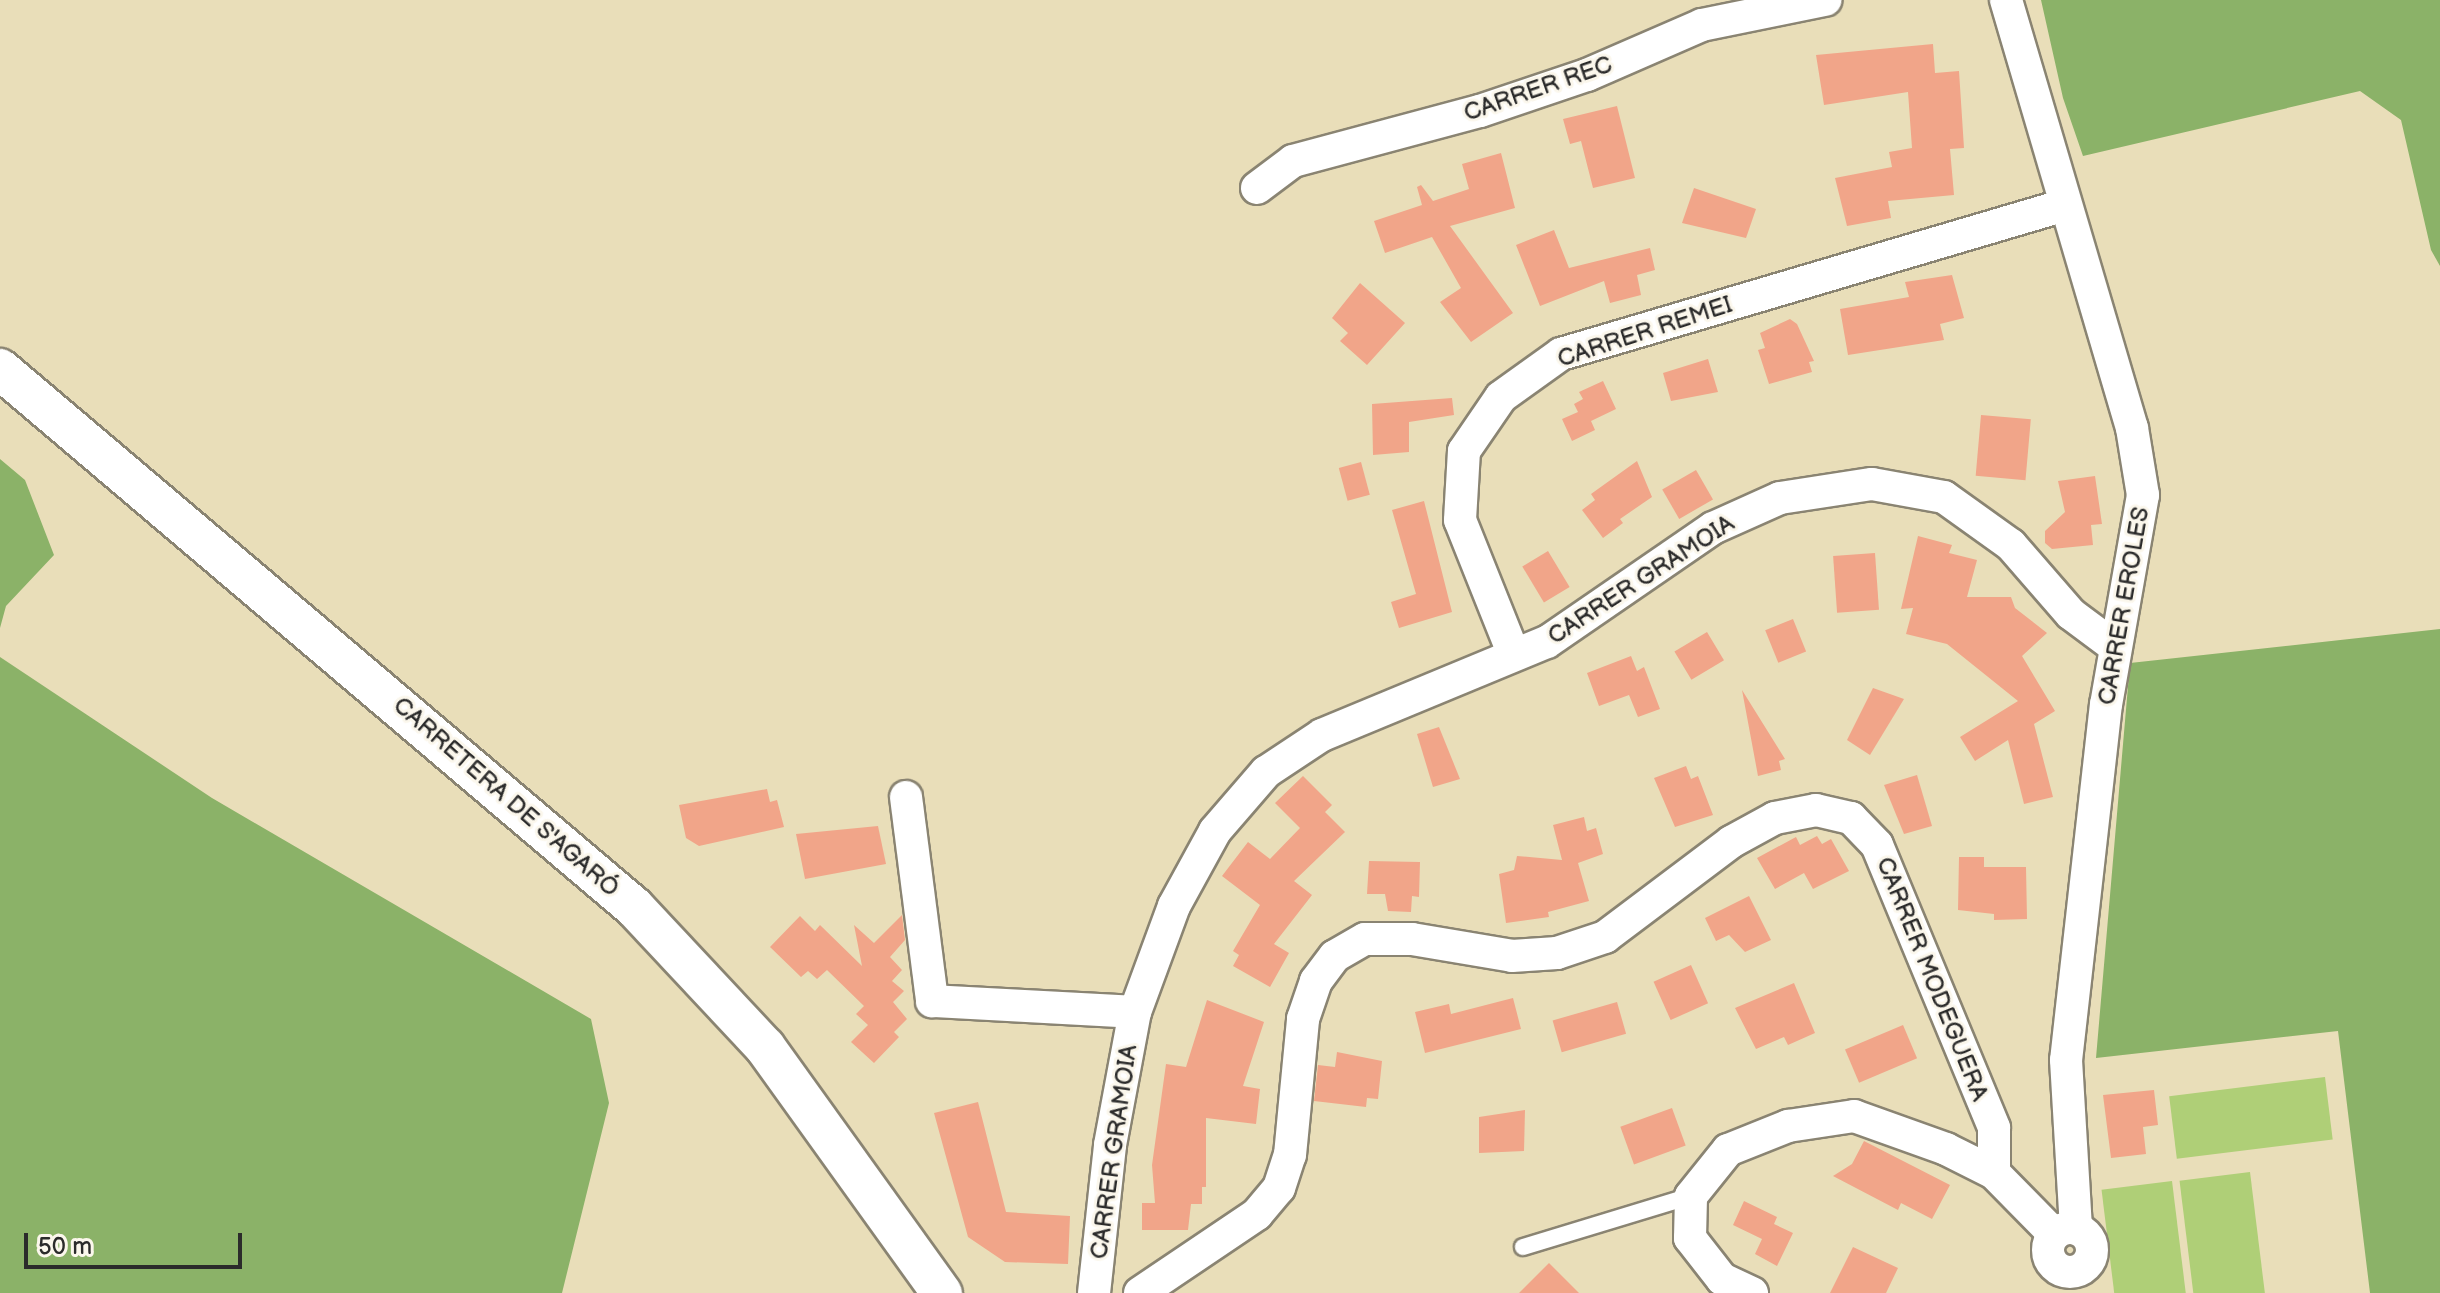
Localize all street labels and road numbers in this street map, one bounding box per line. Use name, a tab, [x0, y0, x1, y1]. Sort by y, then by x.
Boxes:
street label: CARRER REC	[1460, 50, 1616, 128]
street label: CARRER REMEI	[1554, 290, 1736, 374]
street label: CARRER EROLES	[2092, 505, 2156, 707]
street label: CARRER GRAMOIA	[1543, 509, 1739, 651]
street label: CARRETERA DE S'AGARÓ	[387, 691, 625, 903]
street label: CARRER MODEGUERA	[1870, 853, 1994, 1105]
street label: CARRER GRAMOIA	[1085, 1043, 1143, 1261]

